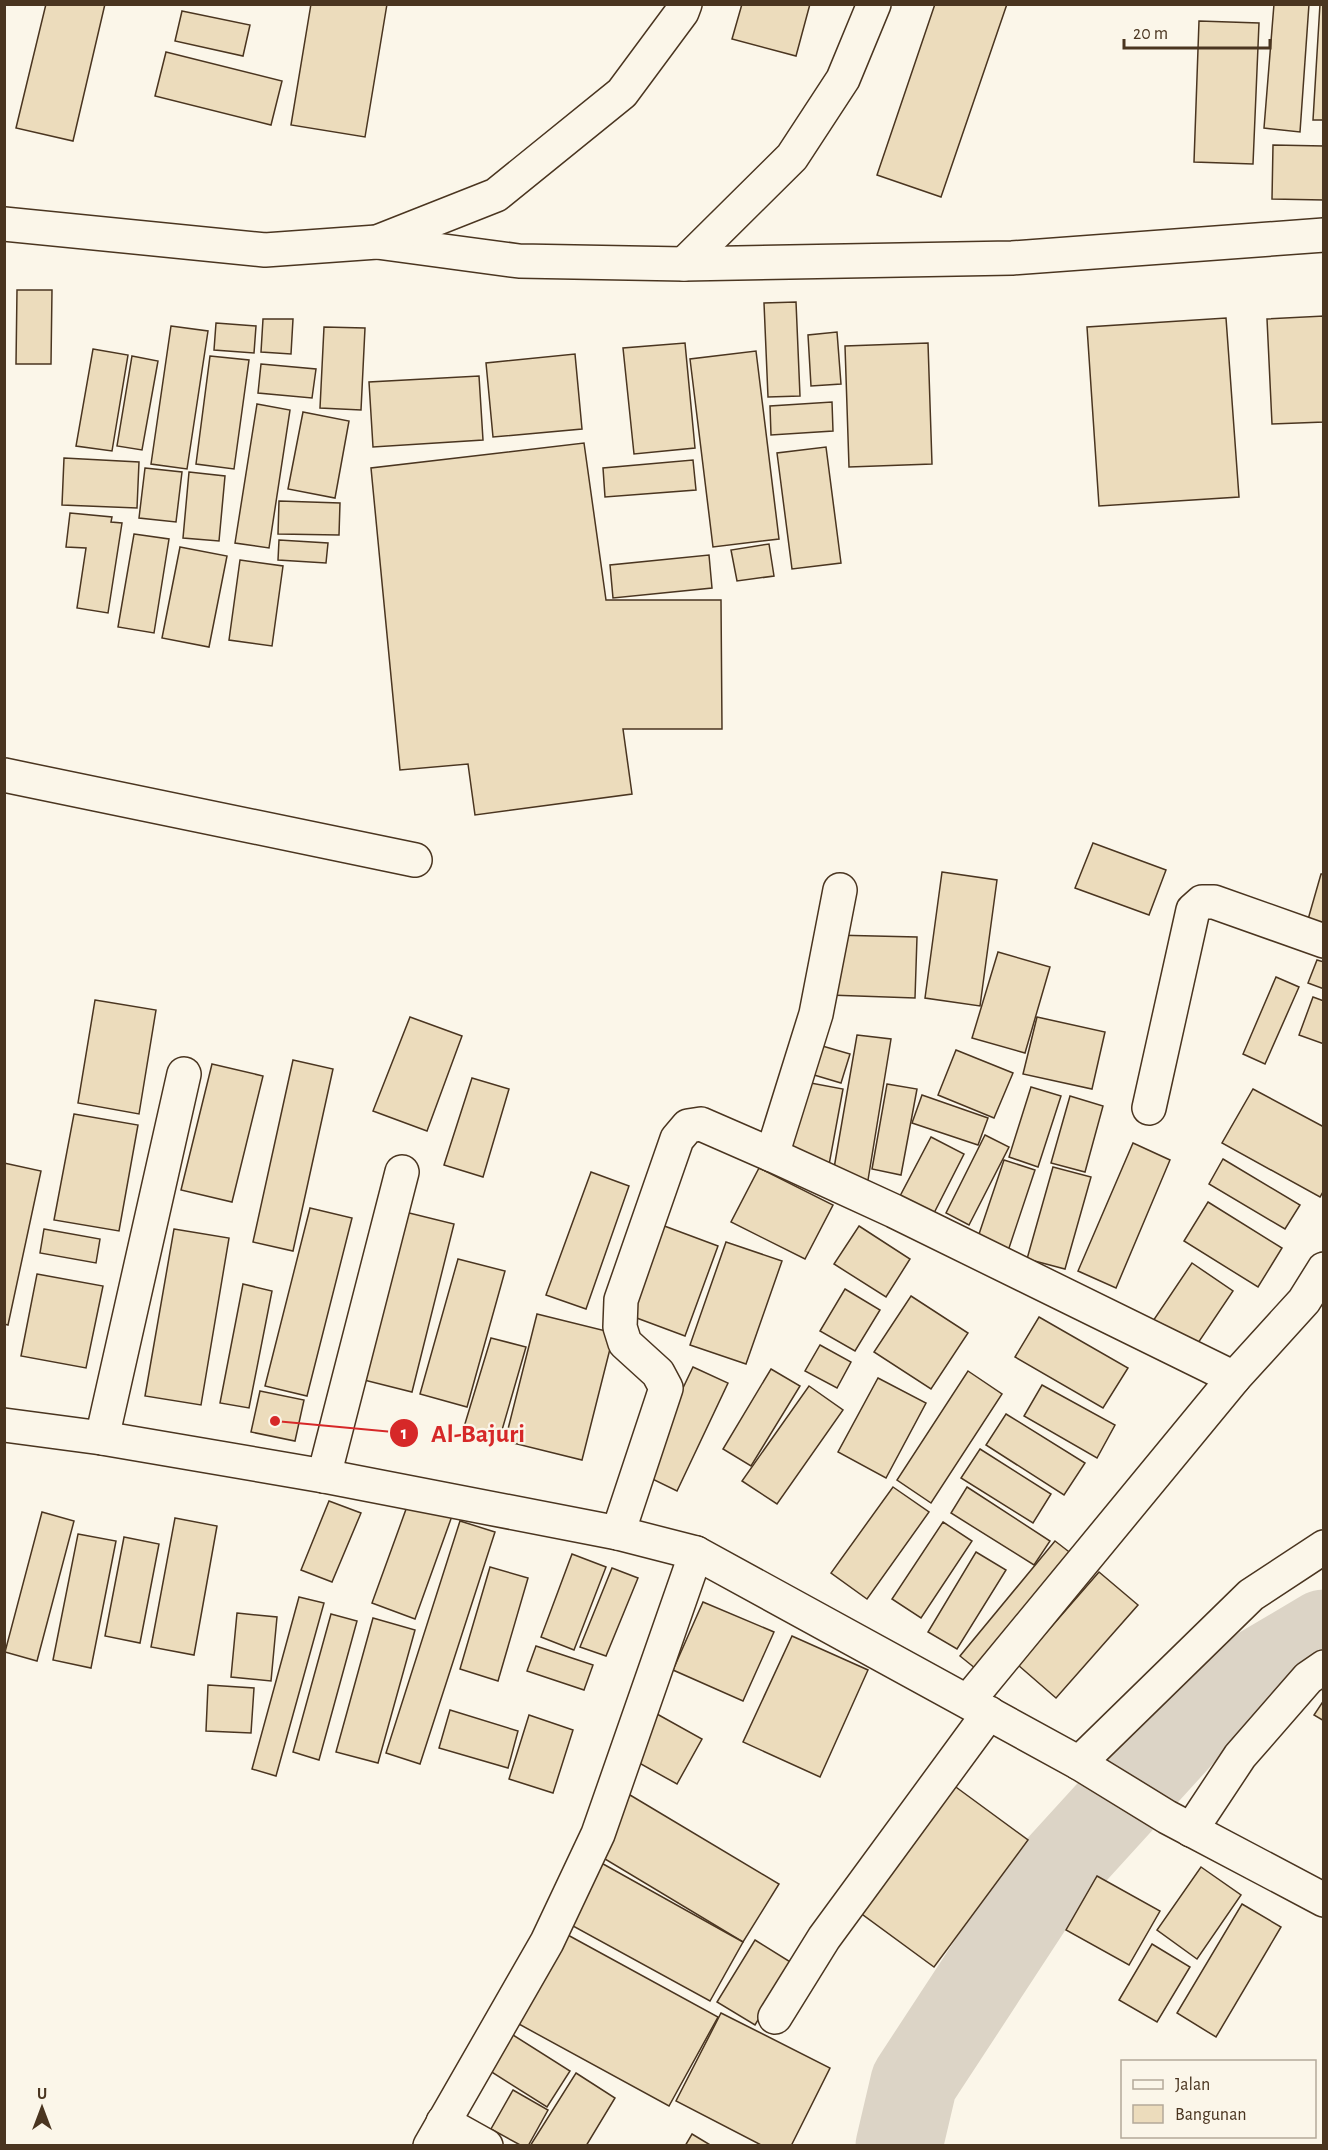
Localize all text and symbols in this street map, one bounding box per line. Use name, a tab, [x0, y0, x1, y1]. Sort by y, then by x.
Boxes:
scale bar	[1124, 12, 1270, 50]
text: 20 m	[1133, 25, 1168, 43]
callout: Al-Bajuri	[389, 1411, 537, 1455]
text: Al-Bajuri	[431, 1421, 525, 1447]
text: 1	[401, 1425, 407, 1443]
legend	[1121, 2060, 1316, 2138]
text: Jalan	[1175, 2076, 1210, 2094]
north arrow	[12, 2078, 72, 2138]
text: U	[37, 2086, 47, 2102]
text: Bangunan	[1175, 2106, 1247, 2124]

